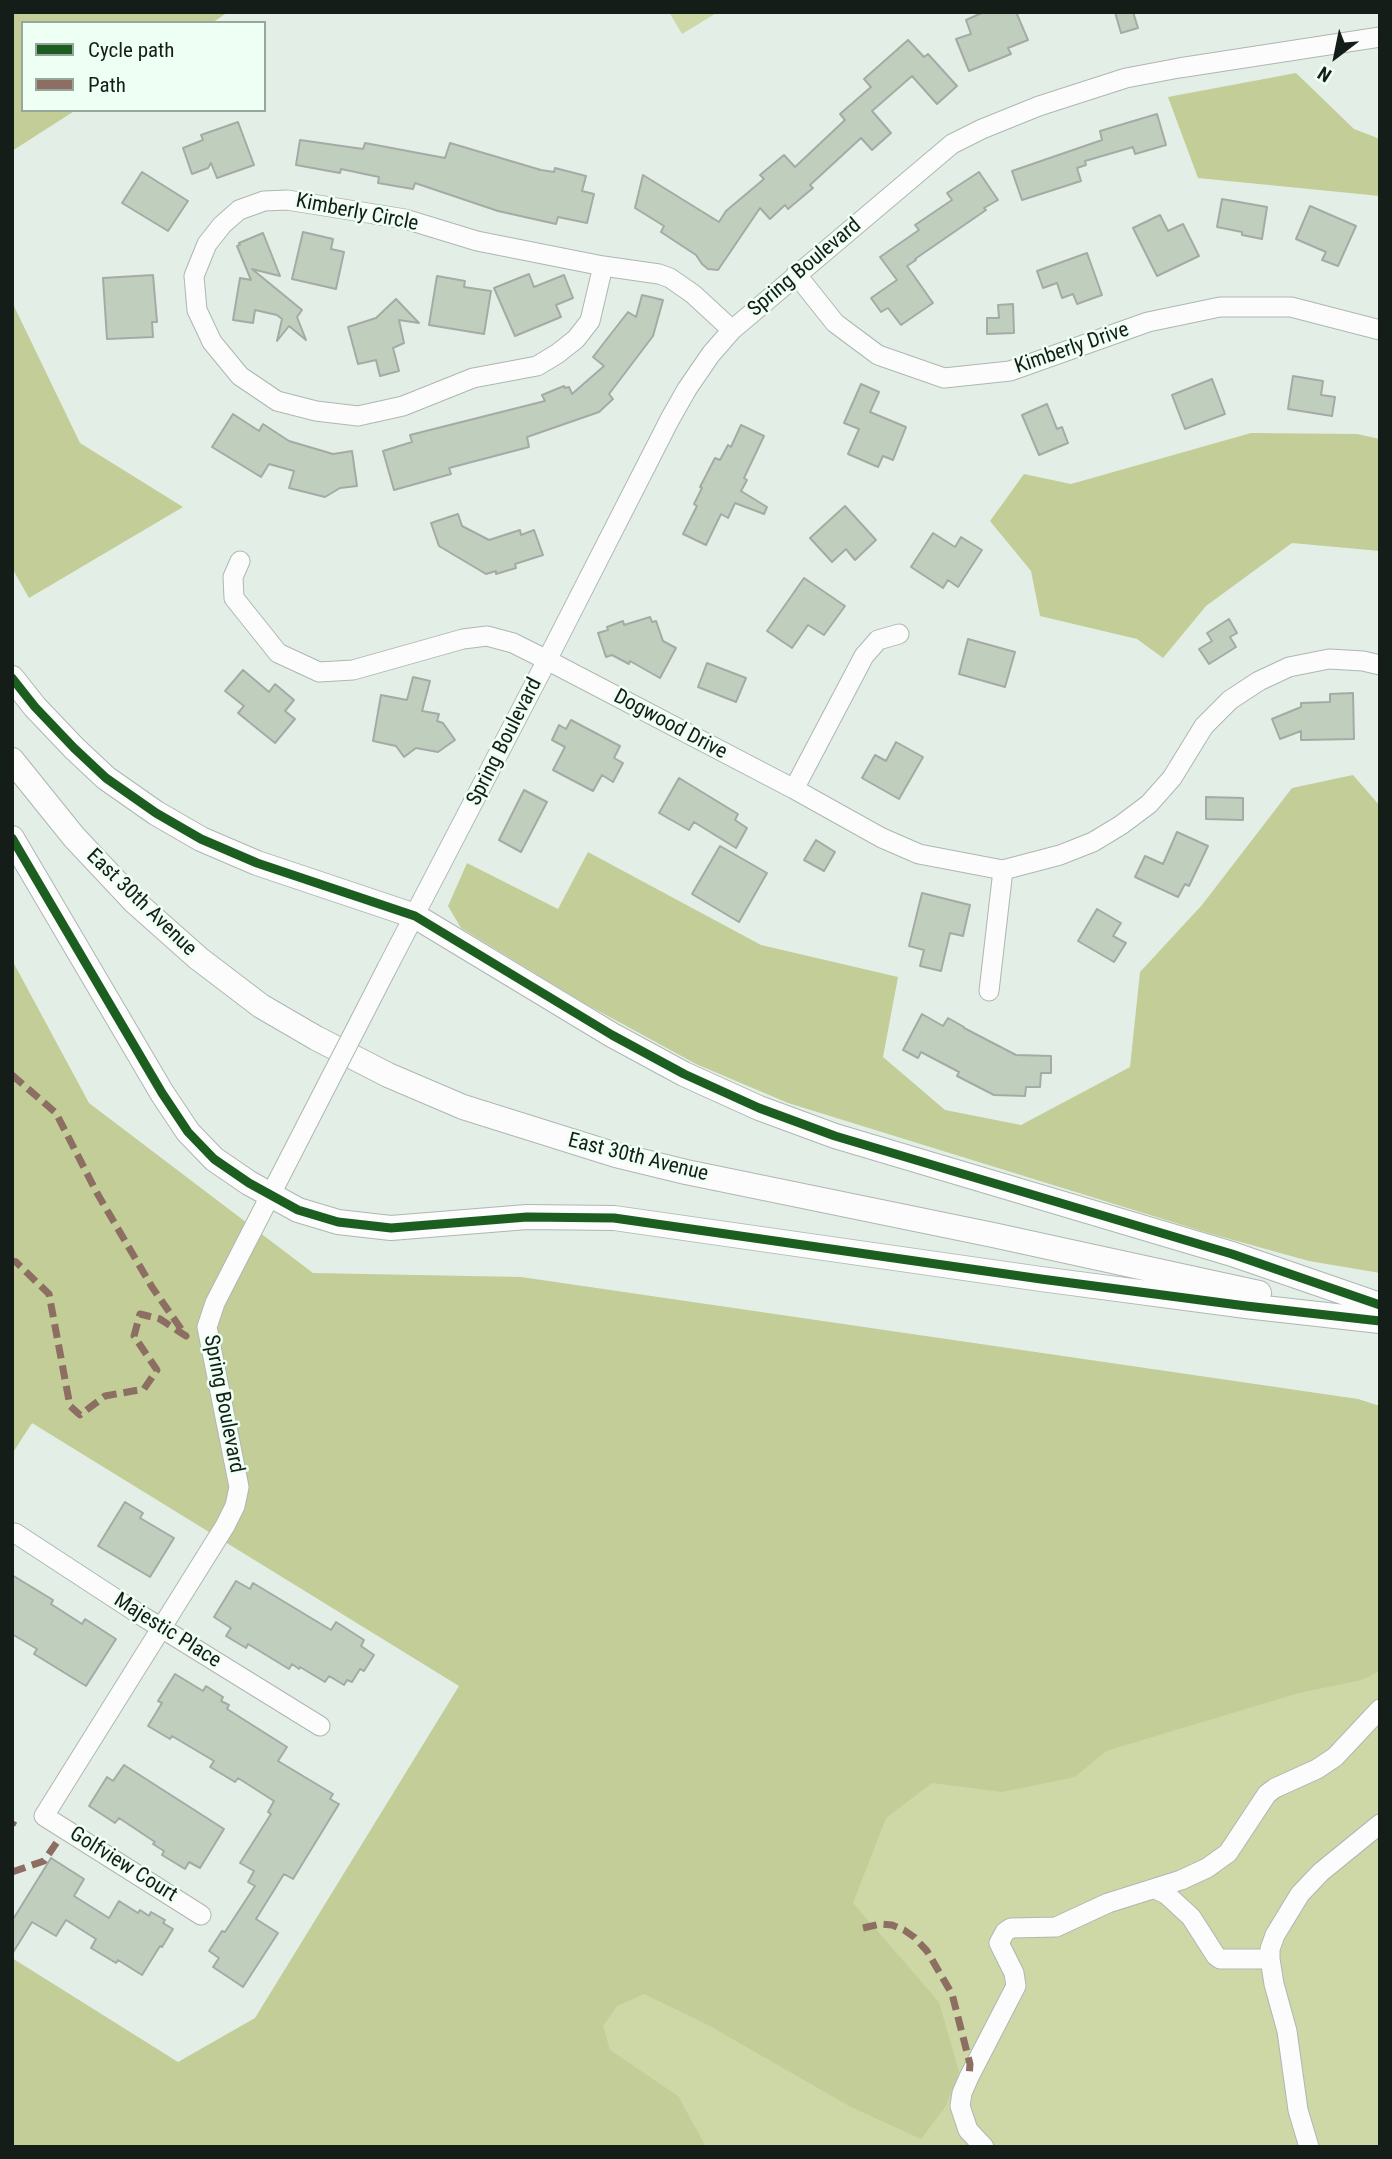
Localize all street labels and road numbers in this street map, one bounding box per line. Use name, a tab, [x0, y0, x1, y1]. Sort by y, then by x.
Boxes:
street label: Kimberly Circle	[294, 189, 420, 237]
street label: Spring Boulevard	[743, 213, 867, 323]
street label: Kimberly Drive	[1012, 318, 1132, 380]
street label: Spring Boulevard	[462, 674, 548, 810]
street label: Dogwood Drive	[609, 685, 731, 765]
street label: East 30th Avenue	[81, 844, 201, 962]
street label: East 30th Avenue	[565, 1128, 711, 1188]
street label: Spring Boulevard	[197, 1333, 249, 1475]
street label: Majestic Place	[109, 1588, 225, 1674]
street label: Golfview Court	[64, 1822, 182, 1908]

